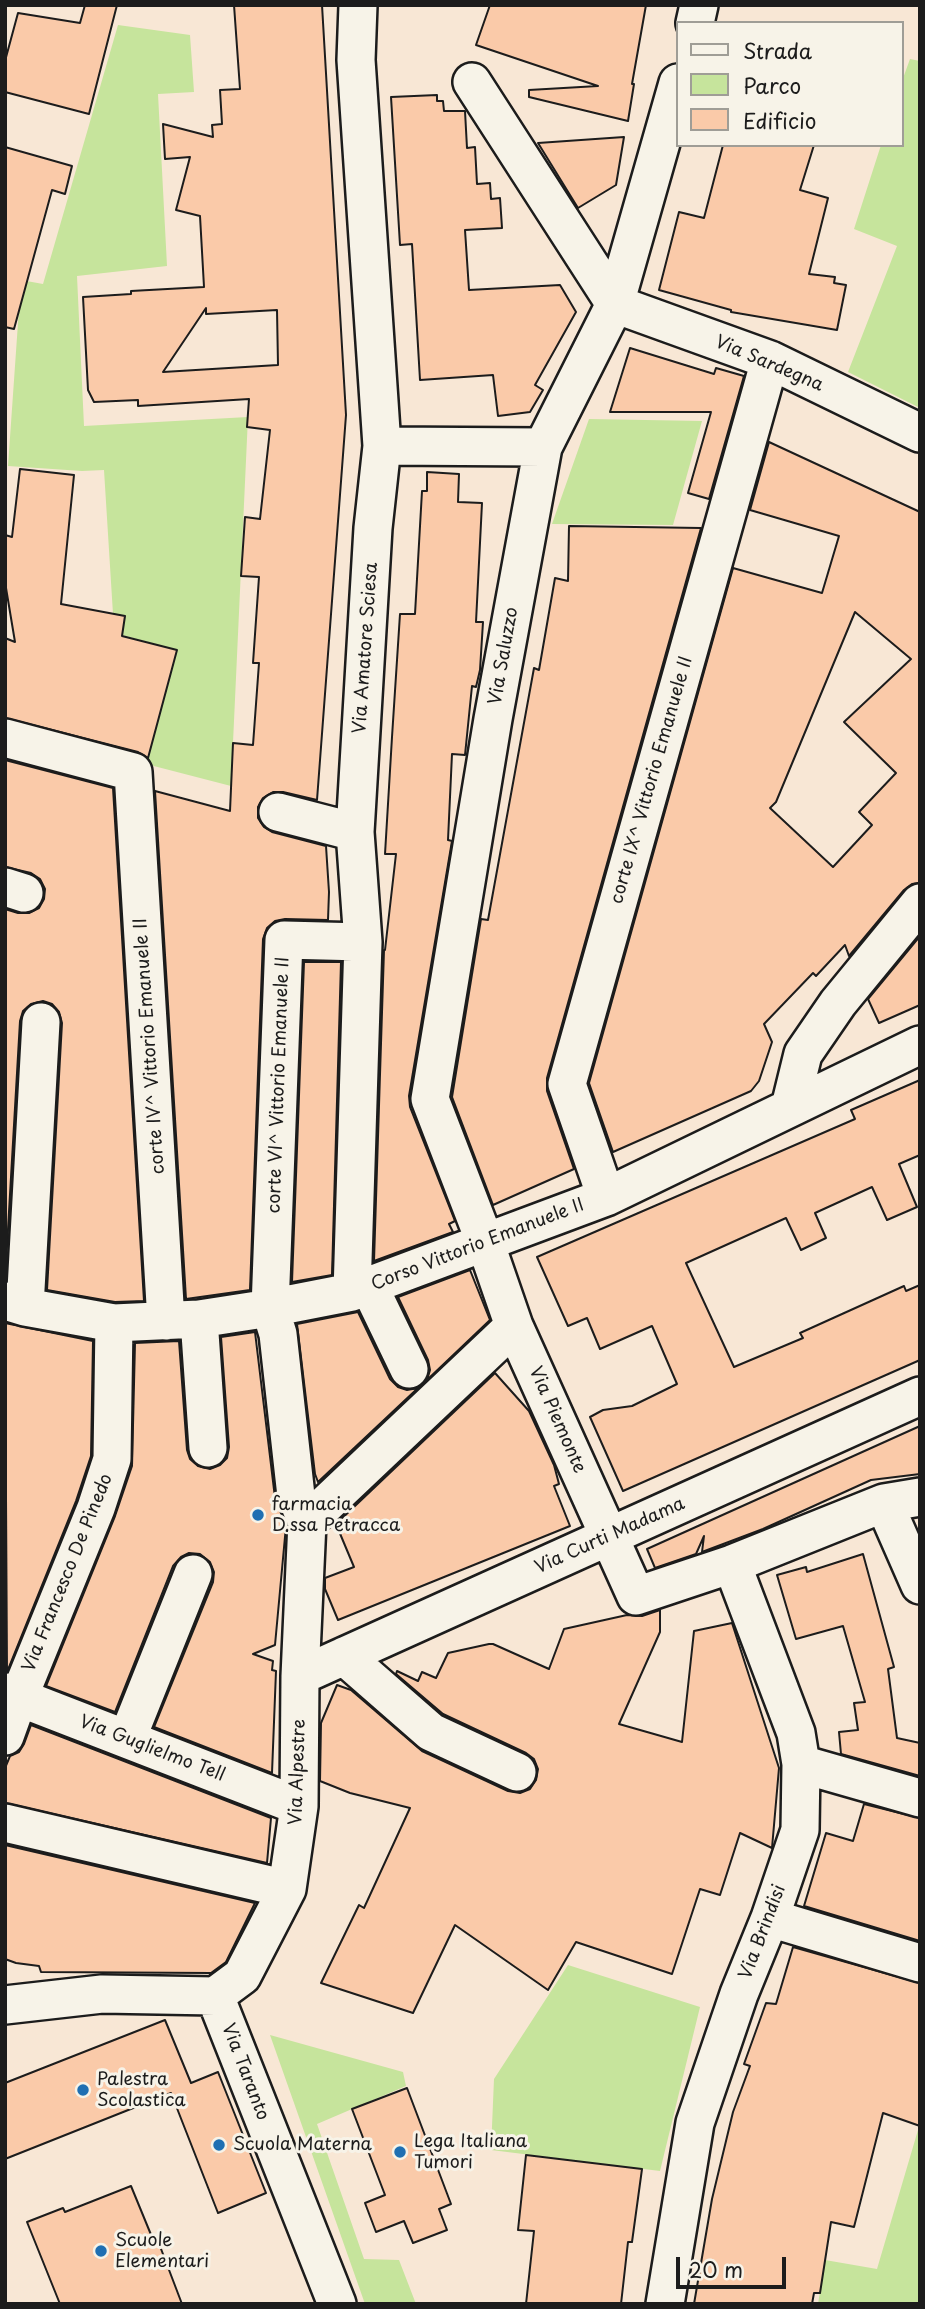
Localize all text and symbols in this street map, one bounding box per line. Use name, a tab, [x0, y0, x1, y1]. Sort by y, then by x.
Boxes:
legend	[676, 21, 904, 147]
text: Strada	[743, 34, 812, 66]
text: Parco	[743, 69, 801, 101]
text: Edificio	[743, 104, 816, 136]
street label: Via Sardegna	[712, 331, 826, 397]
street label: Via Amatore Sciesa	[349, 562, 383, 734]
street label: Via Saluzzo	[485, 605, 523, 707]
street label: corte IX^ Vittorio Emanuele II	[606, 654, 698, 906]
street label: corte IV^ Vittorio Emanuele II	[130, 917, 170, 1175]
street label: corte VI^ Vittorio Emanuele II	[264, 956, 294, 1214]
street label: Corso Vittorio Emanuele II	[368, 1194, 588, 1296]
street label: Via Piemonte	[524, 1363, 590, 1477]
street label: Via Francesco De Pinedo	[18, 1471, 118, 1675]
street label: Via Curti Madama	[532, 1493, 688, 1579]
place label: farmacia D.ssa Petracca	[272, 1494, 400, 1536]
marker: farmacia D.ssa Petracca	[250, 1507, 266, 1523]
street label: Via Guglielmo Tell	[76, 1711, 228, 1787]
street label: Via Alpestre	[285, 1719, 311, 1825]
street label: Via Brindisi	[735, 1882, 791, 1982]
street label: Via Taranto	[217, 2021, 273, 2123]
place label: Palestra Scolastica	[97, 2069, 186, 2112]
marker: Palestra Scolastica	[75, 2082, 91, 2098]
place label: Lega Italiana Tumori	[414, 2131, 527, 2174]
place label: Scuola Materna	[233, 2134, 372, 2156]
marker: Scuola Materna	[211, 2137, 227, 2153]
marker: Lega Italiana Tumori	[392, 2144, 408, 2160]
place label: Scuole Elementari	[115, 2230, 209, 2272]
scale bar	[680, 2242, 790, 2286]
marker: Scuole Elementari	[93, 2243, 109, 2259]
text: 20 m	[689, 2253, 743, 2285]

